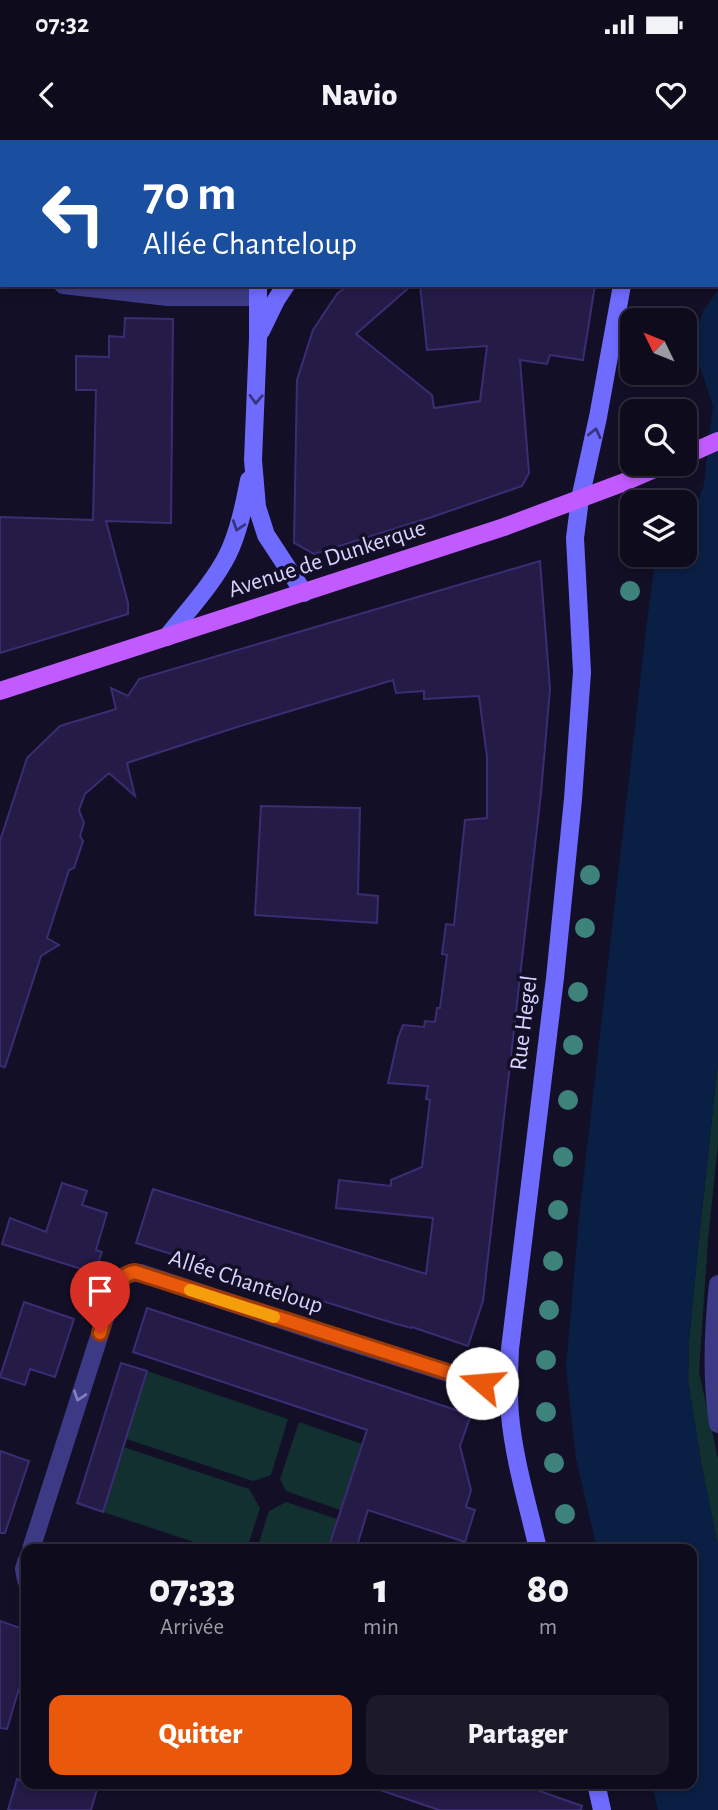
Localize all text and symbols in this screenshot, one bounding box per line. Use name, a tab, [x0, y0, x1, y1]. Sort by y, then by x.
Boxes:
text: 07:32	[35, 11, 89, 37]
icon: back	[28, 76, 66, 114]
icon: heart	[652, 76, 690, 114]
text: Navio	[321, 79, 397, 111]
icon: left	[28, 168, 119, 259]
text: 70 m	[143, 170, 237, 219]
text: Allée Chanteloup	[143, 228, 357, 260]
north arrow	[620, 308, 696, 385]
map controls	[620, 308, 697, 567]
one-way arrow	[248, 394, 263, 405]
button: search	[620, 399, 697, 476]
one-way arrow	[587, 427, 601, 439]
button: layers	[620, 490, 697, 567]
street label: Avenue de Dunkerque	[225, 516, 429, 602]
one-way arrow	[232, 520, 246, 532]
street label: Rue Hegel	[506, 974, 542, 1072]
street label: Allée Chanteloup	[166, 1246, 326, 1318]
pin	[70, 1261, 130, 1333]
icon: arrive	[81, 1272, 119, 1310]
position arrow	[445, 1346, 519, 1420]
one-way arrow	[73, 1390, 87, 1402]
text: 07:33	[149, 1568, 235, 1610]
text: 1	[373, 1568, 389, 1610]
text: 80	[527, 1568, 569, 1610]
text: Arrivée	[160, 1616, 224, 1639]
text: min	[363, 1616, 399, 1639]
text: m	[539, 1616, 557, 1639]
button: Quitter	[49, 1695, 352, 1775]
button: Partager	[366, 1695, 669, 1775]

